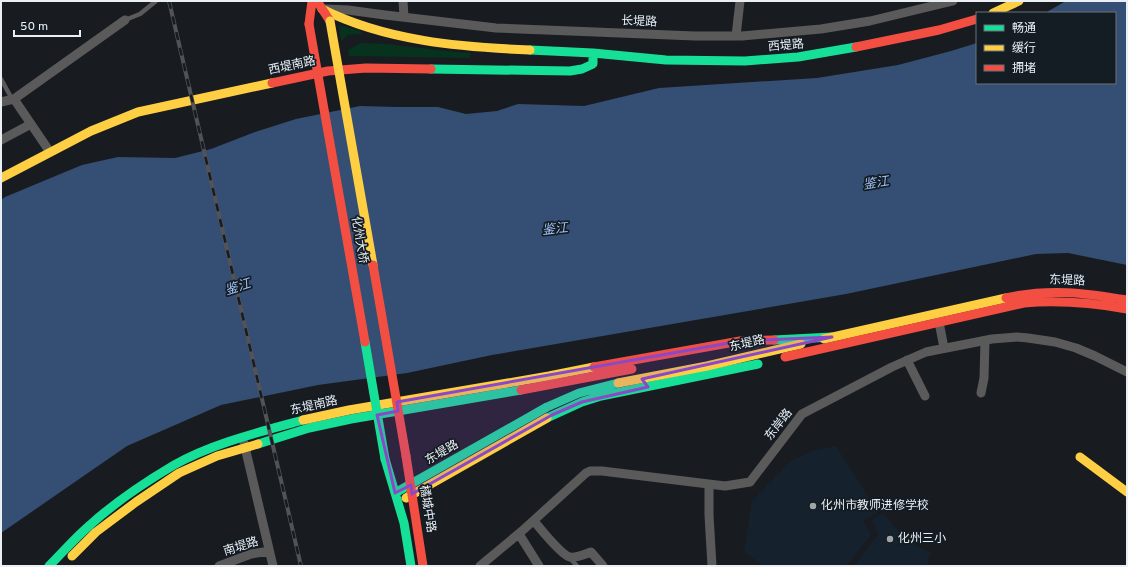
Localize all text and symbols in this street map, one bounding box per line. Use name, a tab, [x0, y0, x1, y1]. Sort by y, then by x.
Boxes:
scale bar	[14, 12, 80, 38]
legend	[976, 12, 1116, 84]
street label: 长堤路	[621, 13, 657, 31]
text: 50 m	[20, 19, 48, 35]
text: 畅通	[1012, 21, 1036, 37]
street label: 西堤路	[767, 36, 805, 56]
text: 缓行	[1012, 41, 1036, 57]
street label: 西堤南路	[267, 53, 317, 79]
text: 拥堵	[1012, 61, 1036, 77]
water label: 鉴江	[862, 174, 892, 194]
street label: 化州大桥	[347, 215, 371, 265]
water label: 鉴江	[541, 220, 571, 239]
street label: 东堤路	[1049, 272, 1085, 290]
water label: 鉴江	[223, 276, 255, 299]
street label: 东堤路	[728, 332, 766, 356]
street label: 东堤南路	[289, 393, 339, 419]
street label: 东岸路	[762, 406, 796, 444]
street label: 东堤路	[422, 437, 462, 469]
street label: 橘城中路	[415, 484, 439, 534]
place label: 化州市教师进修学校	[821, 498, 929, 514]
marker: 化州市教师进修学校	[808, 501, 818, 511]
place label: 化州三小	[898, 531, 946, 547]
street label: 南堤路	[221, 534, 261, 560]
marker: 化州三小	[885, 534, 895, 544]

